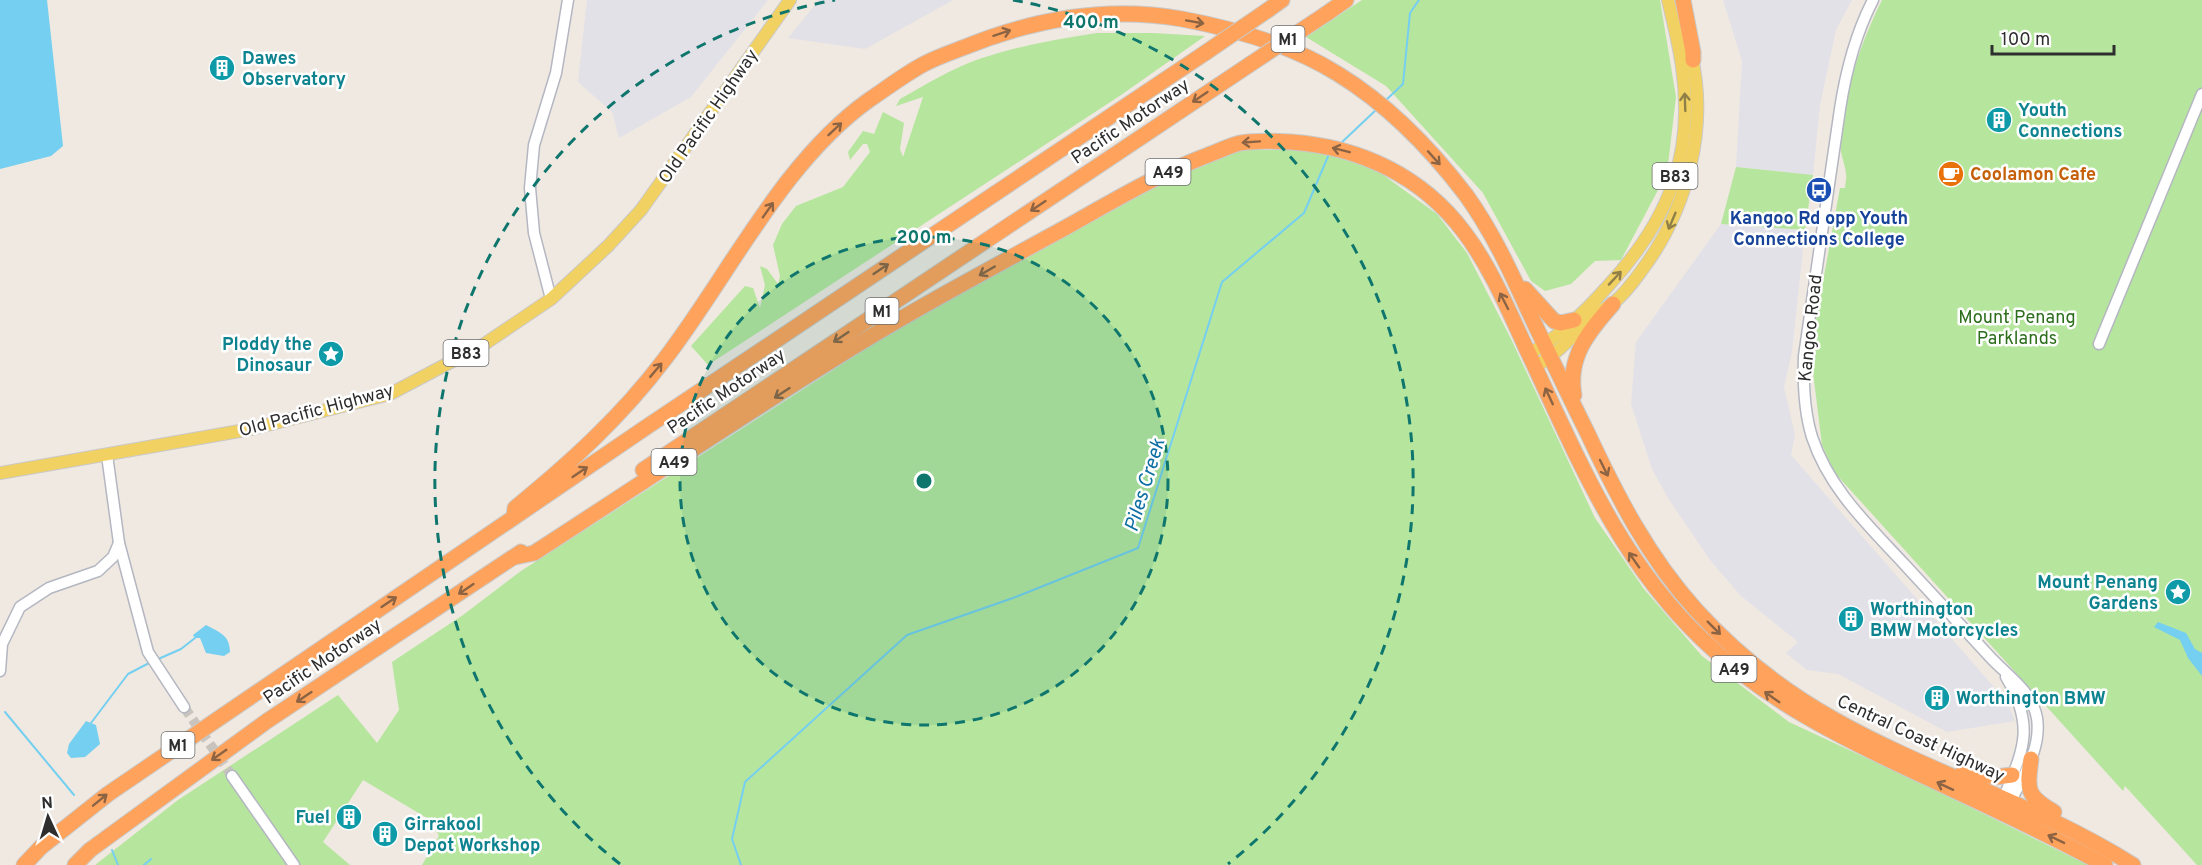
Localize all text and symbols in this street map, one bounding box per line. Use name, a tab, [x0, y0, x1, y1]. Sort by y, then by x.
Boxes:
text: 400 m	[1063, 12, 1119, 35]
one-way arrow	[1185, 16, 1204, 27]
scale bar	[1992, 18, 2114, 56]
one-way arrow	[992, 26, 1011, 37]
road number: M1	[1272, 26, 1304, 52]
text: 100 m	[2001, 29, 2050, 52]
street label: Old Pacific Highway	[654, 45, 764, 189]
place label: Dawes Observatory	[242, 48, 346, 92]
building icon: Dawes Observatory	[207, 53, 237, 83]
street label: Pacific Motorway	[1067, 74, 1194, 170]
one-way arrow	[1192, 91, 1209, 104]
one-way arrow	[1679, 92, 1691, 112]
place label: Youth Connections	[2018, 100, 2122, 144]
building icon: Youth Connections	[1984, 105, 2014, 135]
one-way arrow	[827, 122, 842, 136]
one-way arrow	[1242, 137, 1262, 148]
one-way arrow	[1332, 144, 1351, 156]
one-way arrow	[1427, 150, 1441, 165]
road number: A49	[1146, 159, 1190, 185]
cafe icon: Coolamon Cafe	[1936, 159, 1966, 189]
road number: B83	[1652, 163, 1698, 189]
place label: Coolamon Cafe	[1970, 164, 2096, 187]
bus stop icon: Kangoo Rd opp Youth Connections College	[1804, 175, 1834, 205]
one-way arrow	[1031, 200, 1047, 212]
one-way arrow	[762, 202, 774, 219]
place label: Kangoo Rd opp Youth Connections College	[1730, 208, 1908, 252]
one-way arrow	[1666, 211, 1677, 229]
text: 200 m	[896, 227, 952, 250]
one-way arrow	[872, 263, 889, 275]
one-way arrow	[979, 265, 996, 277]
one-way arrow	[1608, 271, 1622, 286]
street label: Kangoo Road	[1794, 273, 1829, 383]
one-way arrow	[1497, 292, 1509, 310]
road number: M1	[866, 298, 898, 324]
park label: Mount Penang Parklands	[1958, 307, 2076, 351]
one-way arrow	[833, 331, 850, 344]
place label: Ploddy the Dinosaur	[222, 334, 312, 378]
place icon: Ploddy the Dinosaur	[316, 339, 346, 369]
road number: B83	[444, 340, 488, 366]
street label: Pacific Motorway	[663, 344, 790, 440]
one-way arrow	[649, 363, 663, 378]
street label: Old Pacific Highway	[237, 380, 396, 443]
one-way arrow	[773, 386, 790, 399]
one-way arrow	[1543, 388, 1555, 406]
water label: Piles Creek	[1119, 435, 1173, 535]
road number: A49	[652, 449, 696, 475]
one-way arrow	[1598, 459, 1610, 476]
one-way arrow	[571, 466, 588, 478]
centre of rings	[914, 471, 934, 491]
one-way arrow	[1628, 552, 1640, 569]
place label: Mount Penang Gardens	[2037, 572, 2158, 616]
place icon: Mount Penang Gardens	[2163, 577, 2193, 607]
one-way arrow	[458, 583, 475, 595]
one-way arrow	[380, 596, 396, 608]
place label: Worthington BMW Motorcycles	[1870, 599, 2018, 643]
building icon: Worthington BMW Motorcycles	[1836, 604, 1866, 634]
street label: Pacific Motorway	[259, 614, 386, 710]
one-way arrow	[1706, 620, 1721, 635]
road number: A49	[1712, 656, 1756, 682]
building icon: Worthington BMW	[1922, 683, 1952, 713]
place label: Worthington BMW	[1956, 688, 2106, 711]
street label: Central Coast Highway	[1833, 690, 2008, 788]
one-way arrow	[296, 691, 312, 703]
one-way arrow	[1764, 691, 1781, 703]
road number: M1	[162, 732, 195, 758]
one-way arrow	[212, 749, 228, 761]
one-way arrow	[1936, 780, 1954, 792]
north arrow	[18, 787, 78, 847]
one-way arrow	[92, 793, 108, 806]
text: N	[41, 794, 54, 814]
building icon: Fuel	[334, 802, 364, 832]
place label: Fuel	[295, 807, 330, 830]
place label: Girrakool Depot Workshop	[404, 814, 540, 858]
building icon: Girrakool Depot Workshop	[370, 819, 400, 849]
one-way arrow	[2047, 833, 2065, 845]

